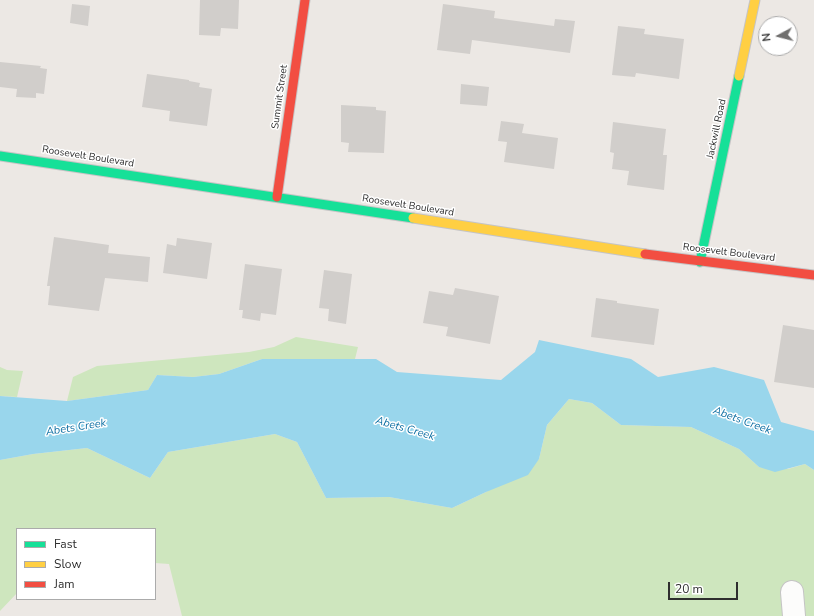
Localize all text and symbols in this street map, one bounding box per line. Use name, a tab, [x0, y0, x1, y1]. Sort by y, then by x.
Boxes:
north arrow	[758, 16, 798, 56]
text: N	[759, 32, 775, 42]
street label: Summit Street	[270, 64, 290, 130]
street label: Jackwill Road	[705, 98, 729, 160]
street label: Roosevelt Boulevard	[41, 144, 135, 170]
street label: Roosevelt Boulevard	[361, 193, 455, 219]
street label: Roosevelt Boulevard	[682, 241, 776, 265]
water label: Abets Creek	[711, 404, 773, 438]
water label: Abets Creek	[374, 414, 436, 444]
water label: Abets Creek	[45, 417, 107, 439]
legend	[16, 528, 156, 600]
text: Fast	[54, 536, 77, 552]
text: Slow	[54, 556, 82, 572]
scale bar	[670, 574, 740, 600]
text: Jam	[54, 576, 75, 592]
text: 20 m	[675, 581, 703, 597]

